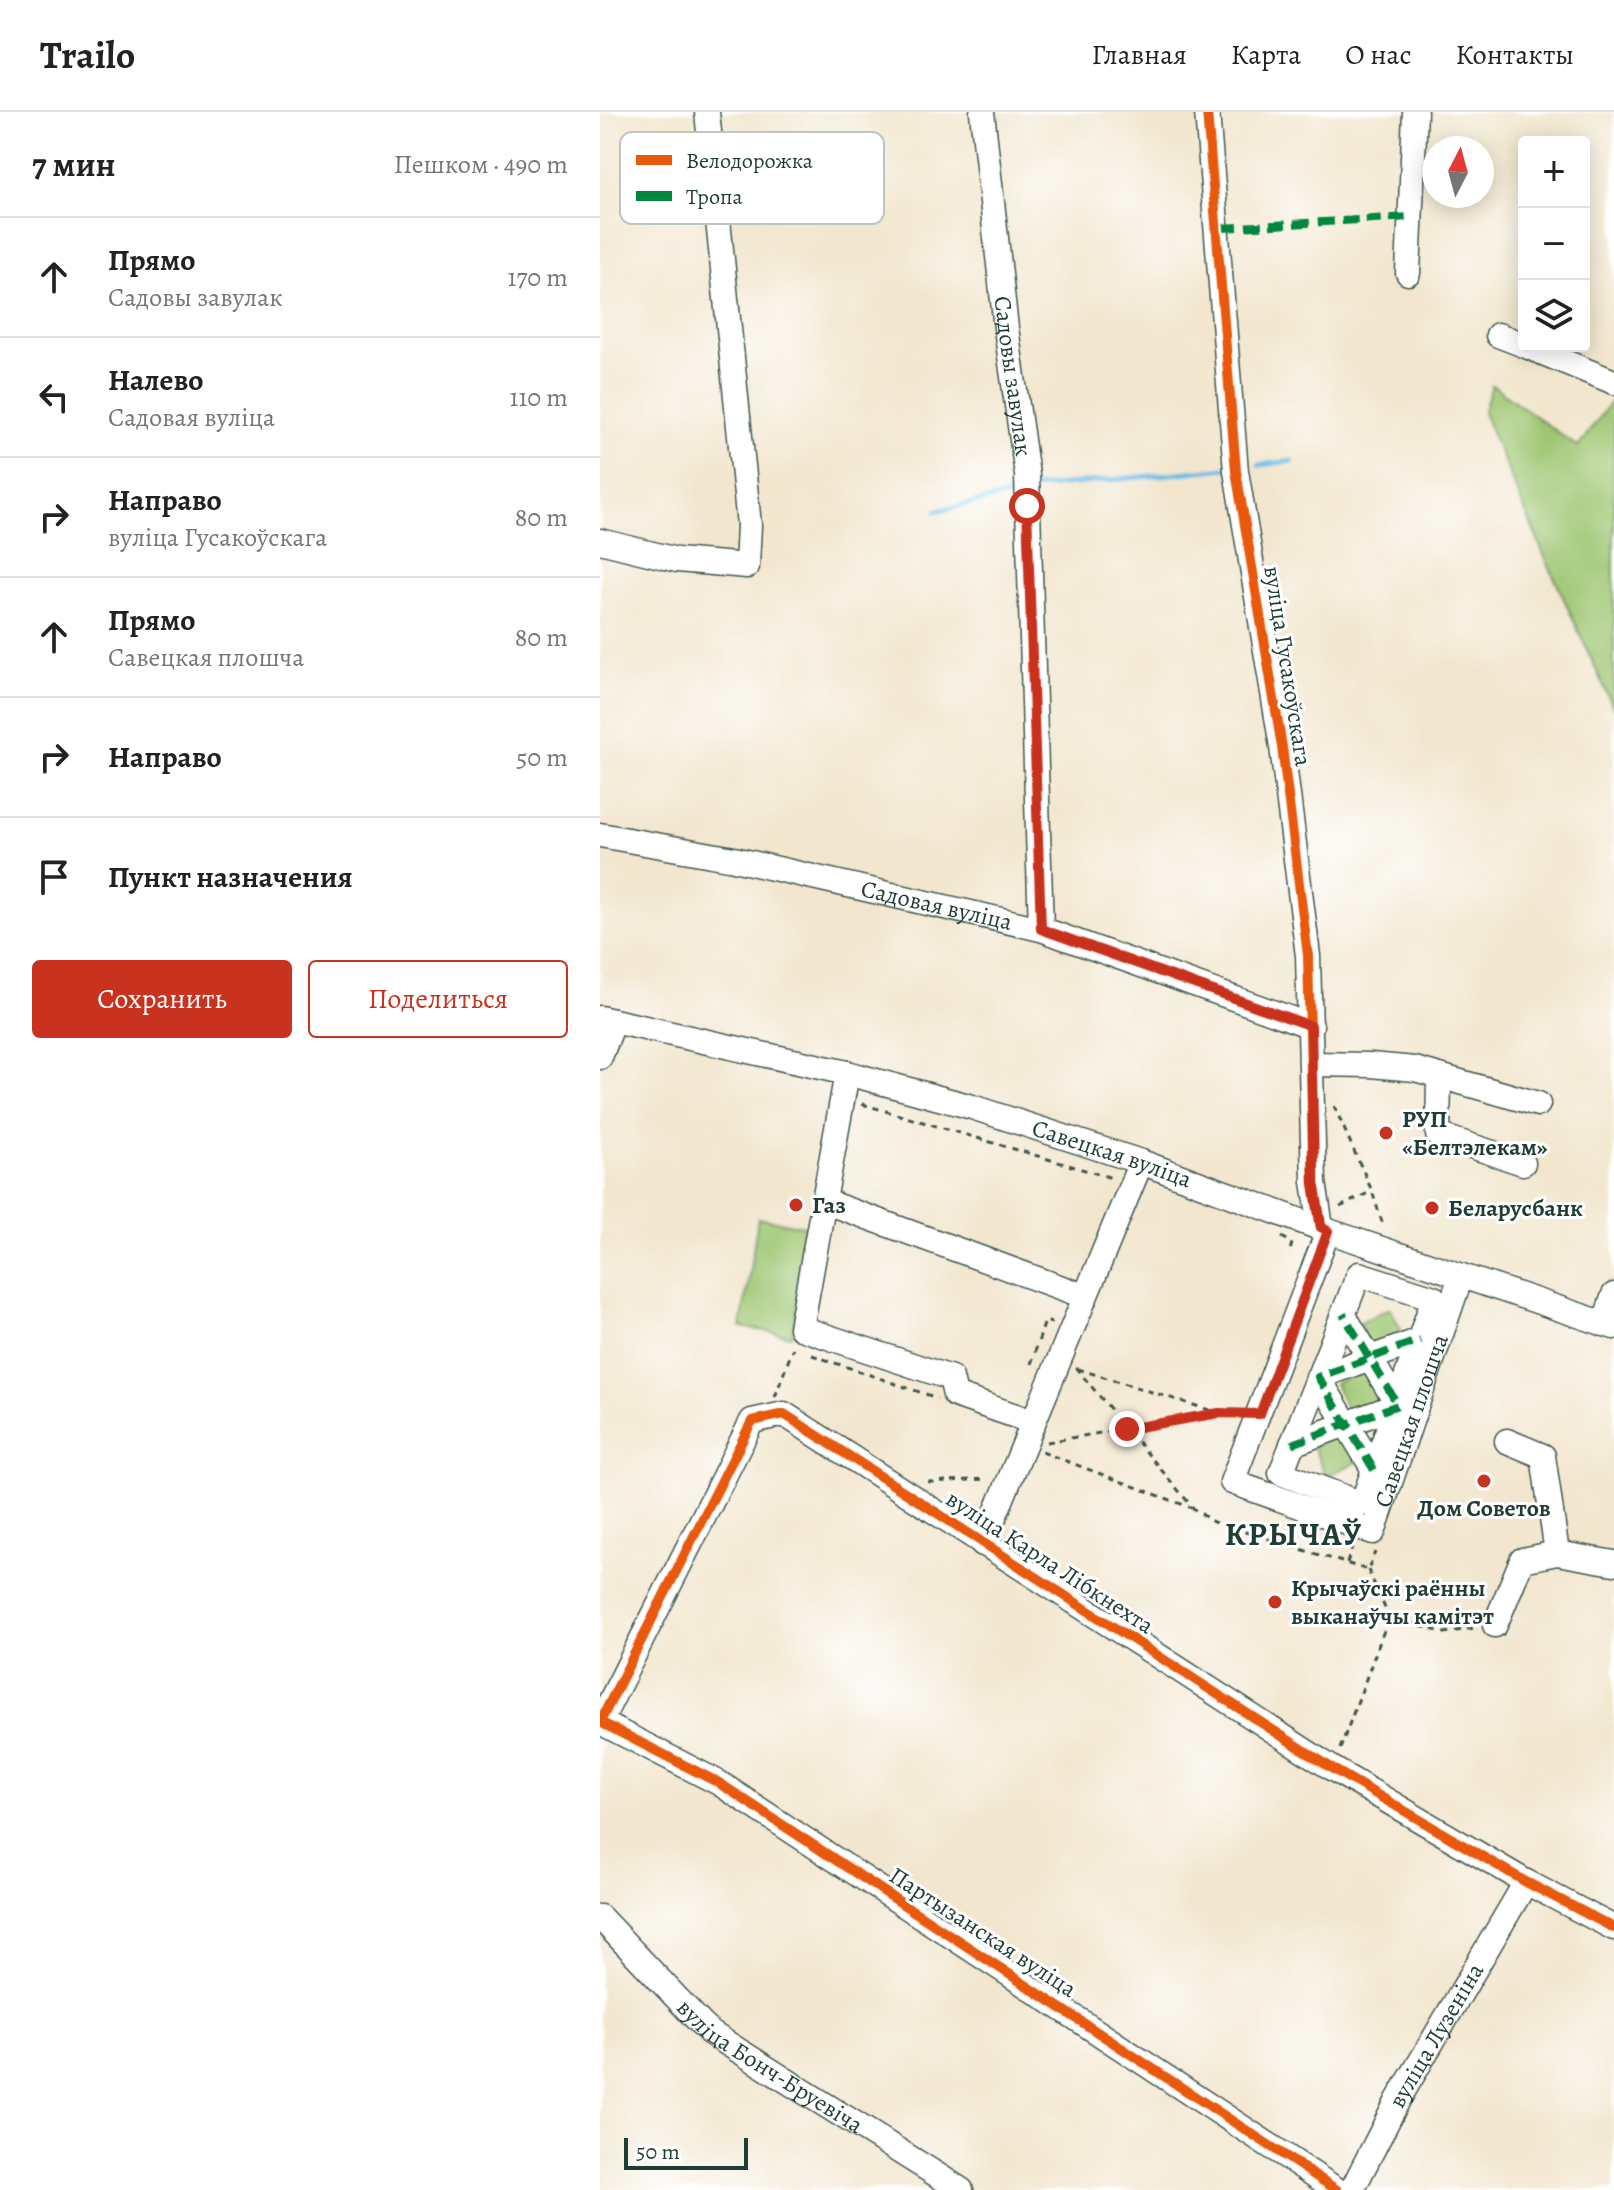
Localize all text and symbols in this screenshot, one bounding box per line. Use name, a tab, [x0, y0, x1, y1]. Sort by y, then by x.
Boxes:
text: Trailo	[40, 29, 135, 81]
text: Главная	[1091, 36, 1187, 74]
text: Карта	[1231, 36, 1301, 74]
text: О нас	[1345, 36, 1412, 74]
text: Контакты	[1456, 36, 1574, 74]
legend	[620, 132, 884, 224]
north arrow	[1422, 136, 1494, 208]
map controls	[1518, 136, 1590, 352]
button: +	[1518, 136, 1590, 208]
text: 7 мин	[32, 141, 116, 188]
text: Велодорожка	[686, 146, 814, 176]
text: Пешком · 490 m	[394, 147, 568, 182]
text: Тропа	[686, 182, 744, 212]
button: −	[1518, 208, 1590, 280]
text: Прямо	[108, 240, 195, 280]
icon: ahead	[32, 255, 76, 299]
text: 170 m	[508, 260, 568, 295]
text: Садовы завулак	[108, 280, 283, 315]
button: layers	[1518, 280, 1590, 352]
street label: Садовы завулак	[987, 294, 1040, 458]
text: Налево	[108, 360, 203, 400]
icon: left	[32, 375, 76, 419]
text: 110 m	[510, 380, 568, 415]
text: Садовая вуліца	[108, 400, 275, 435]
text: Направо	[108, 480, 222, 520]
route start	[1009, 488, 1045, 524]
icon: right	[32, 495, 76, 539]
text: 80 m	[515, 500, 568, 535]
text: вуліца Гусакоўскага	[108, 520, 327, 555]
street label: вуліца Гусакоўскага	[1256, 564, 1320, 768]
text: Прямо	[108, 600, 195, 640]
icon: ahead	[32, 615, 76, 659]
text: 80 m	[515, 620, 568, 655]
text: Савецкая плошча	[108, 640, 304, 675]
icon: right	[32, 735, 76, 779]
text: Направо	[108, 737, 222, 777]
text: 50 m	[516, 740, 568, 775]
icon: arrive	[32, 855, 76, 899]
text: Пункт назначения	[108, 857, 353, 897]
street label: Садовая вуліца	[858, 872, 1015, 938]
button: Сохранить	[32, 960, 292, 1038]
button: Поделиться	[308, 960, 568, 1038]
place label: РУП «Белтэлекам»	[1402, 1103, 1548, 1163]
street label: Савецкая вуліца	[1028, 1112, 1196, 1195]
marker: РУП «Белтэлекам»	[1377, 1124, 1395, 1142]
place label: Газ	[812, 1189, 846, 1221]
place label: Беларусбанк	[1448, 1192, 1583, 1224]
marker: Газ	[787, 1196, 805, 1214]
marker: Беларусбанк	[1423, 1199, 1441, 1217]
street label: Савецкая плошча	[1367, 1330, 1456, 1512]
route end	[1109, 1411, 1145, 1447]
marker: Дом Советов	[1475, 1472, 1493, 1490]
street label: вуліца Карла Лібкнехта	[940, 1483, 1160, 1641]
place label: Дом Советов	[1417, 1492, 1551, 1524]
district label: КРЫЧАЎ	[1225, 1512, 1363, 1556]
place label: Крычаўскі раённы выканаўчы камітэт	[1291, 1572, 1494, 1632]
marker: Крычаўскі раённы выканаўчы камітэт	[1266, 1593, 1284, 1611]
street label: Партызанская вуліца	[883, 1859, 1083, 2005]
street label: вуліца Лузеніна	[1381, 1957, 1491, 2113]
street label: вуліца Бонч-Бруевіча	[670, 1992, 869, 2141]
scale bar	[624, 2134, 748, 2170]
text: 50 m	[636, 2137, 680, 2167]

